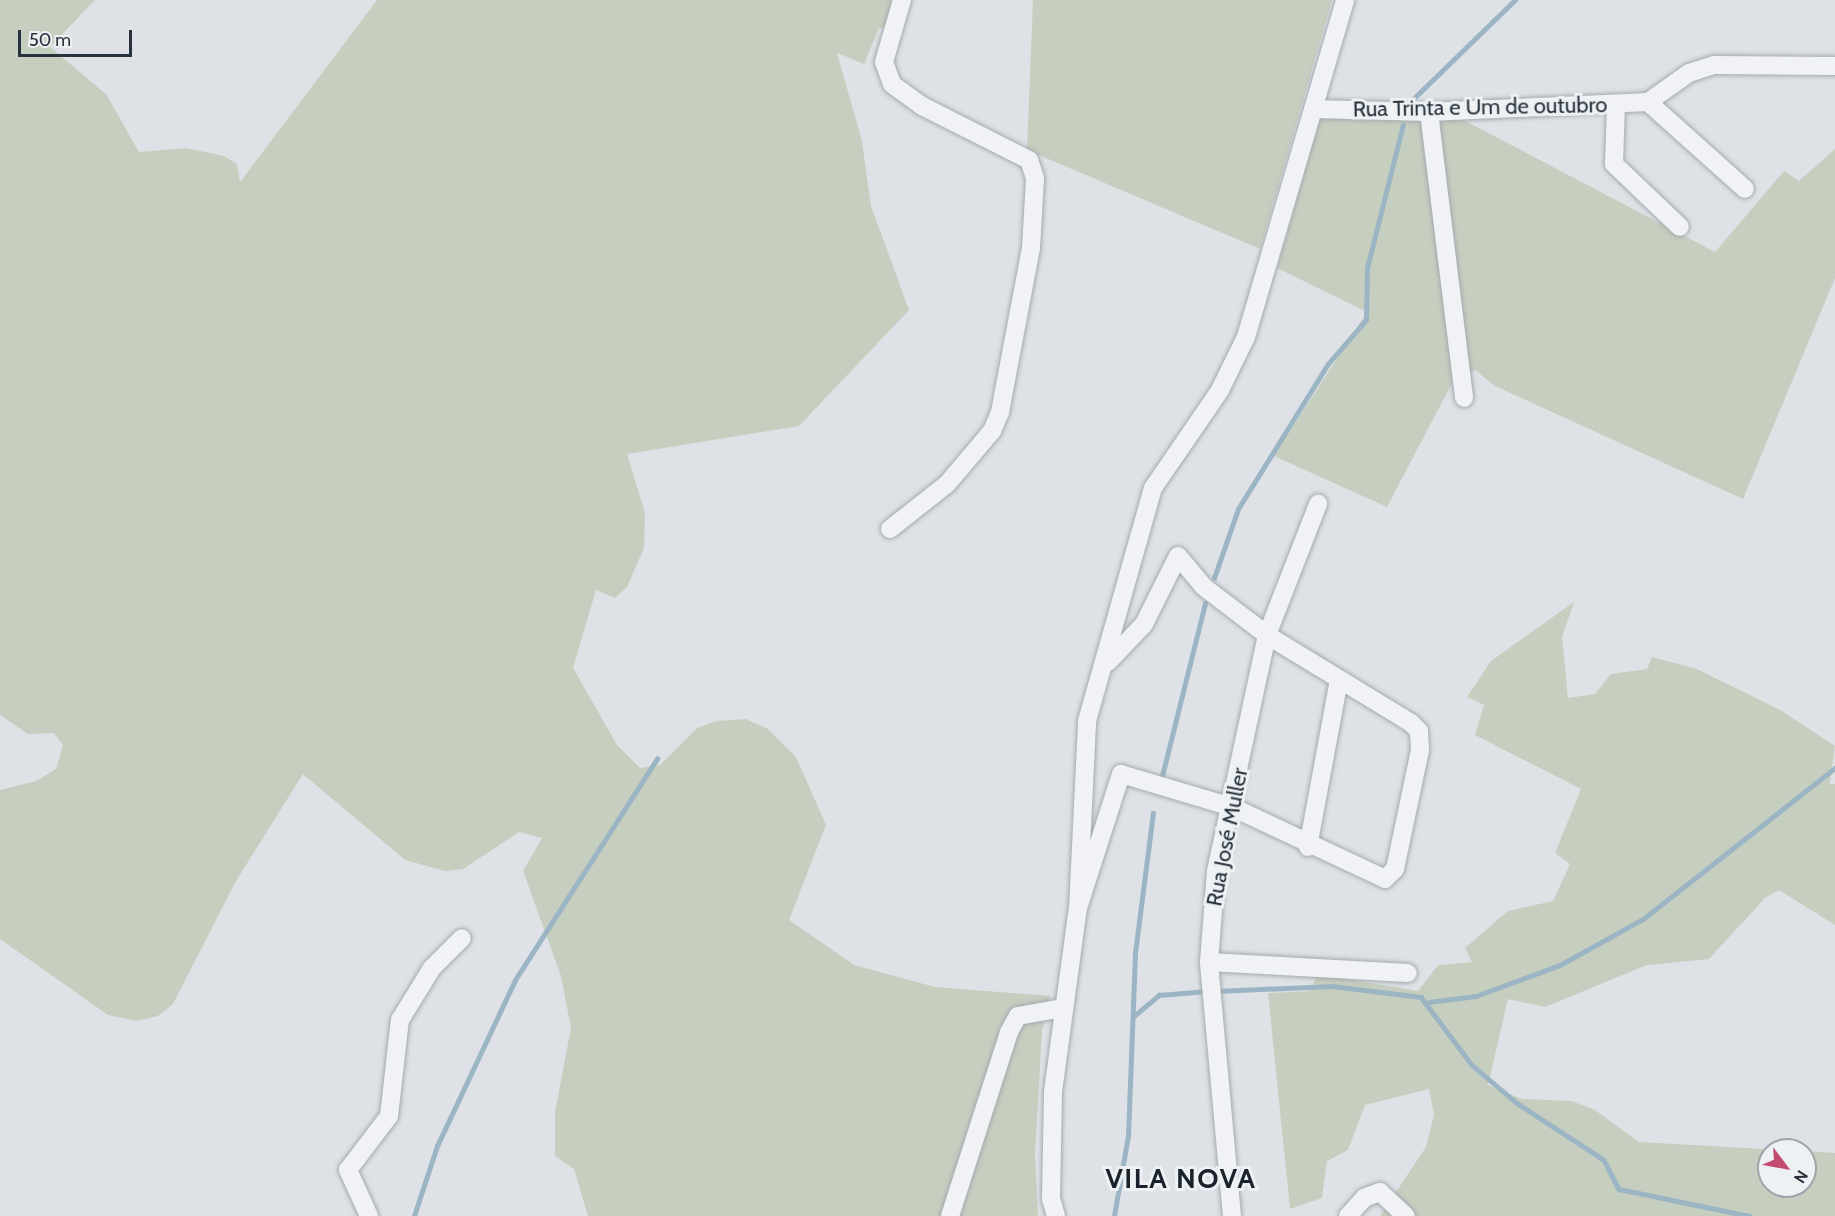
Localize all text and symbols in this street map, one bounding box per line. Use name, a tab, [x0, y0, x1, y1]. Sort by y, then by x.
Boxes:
scale bar	[21, 18, 135, 56]
text: 50 m	[29, 29, 71, 51]
street label: Rua Trinta e Um de outubro	[1353, 92, 1607, 122]
street label: Rua José Muller	[1201, 766, 1253, 908]
north arrow	[1757, 1138, 1817, 1198]
district label: VILA NOVA	[1106, 1161, 1256, 1195]
text: N	[1790, 1167, 1812, 1187]

